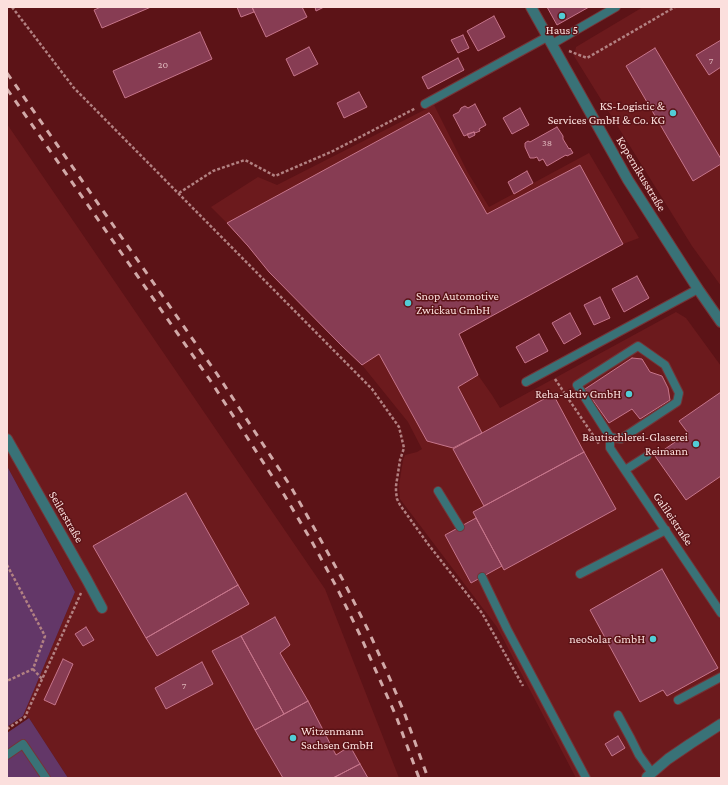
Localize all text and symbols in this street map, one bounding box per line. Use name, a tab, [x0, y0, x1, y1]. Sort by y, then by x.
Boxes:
marker: Haus 5	[557, 11, 567, 21]
place label: Haus 5	[546, 23, 578, 37]
house number: 7	[709, 55, 713, 67]
house number: 20	[158, 59, 168, 71]
place label: KS-Logistic & Services GmbH & Co. KG	[548, 99, 665, 127]
marker: KS-Logistic & Services GmbH & Co. KG	[668, 108, 678, 118]
street label: Kopernikusstraße	[613, 134, 669, 214]
house number: 38	[542, 137, 552, 149]
place label: Snop Automotive Zwickau GmbH	[416, 289, 499, 317]
marker: Snop Automotive Zwickau GmbH	[403, 298, 413, 308]
place label: Reha-aktiv GmbH	[535, 387, 621, 401]
marker: Reha-aktiv GmbH	[624, 389, 634, 399]
place label: Bautischlerei-Glaserei Reimann	[582, 430, 688, 458]
marker: Bautischlerei-Glaserei Reimann	[691, 439, 701, 449]
street label: Seilerstraße	[46, 489, 86, 545]
street label: Galileistraße	[650, 490, 696, 548]
place label: neoSolar GmbH	[569, 632, 645, 646]
marker: neoSolar GmbH	[648, 634, 658, 644]
house number: 7	[182, 680, 186, 692]
place label: Witzenmann Sachsen GmbH	[301, 724, 373, 752]
marker: Witzenmann Sachsen GmbH	[288, 733, 298, 743]

